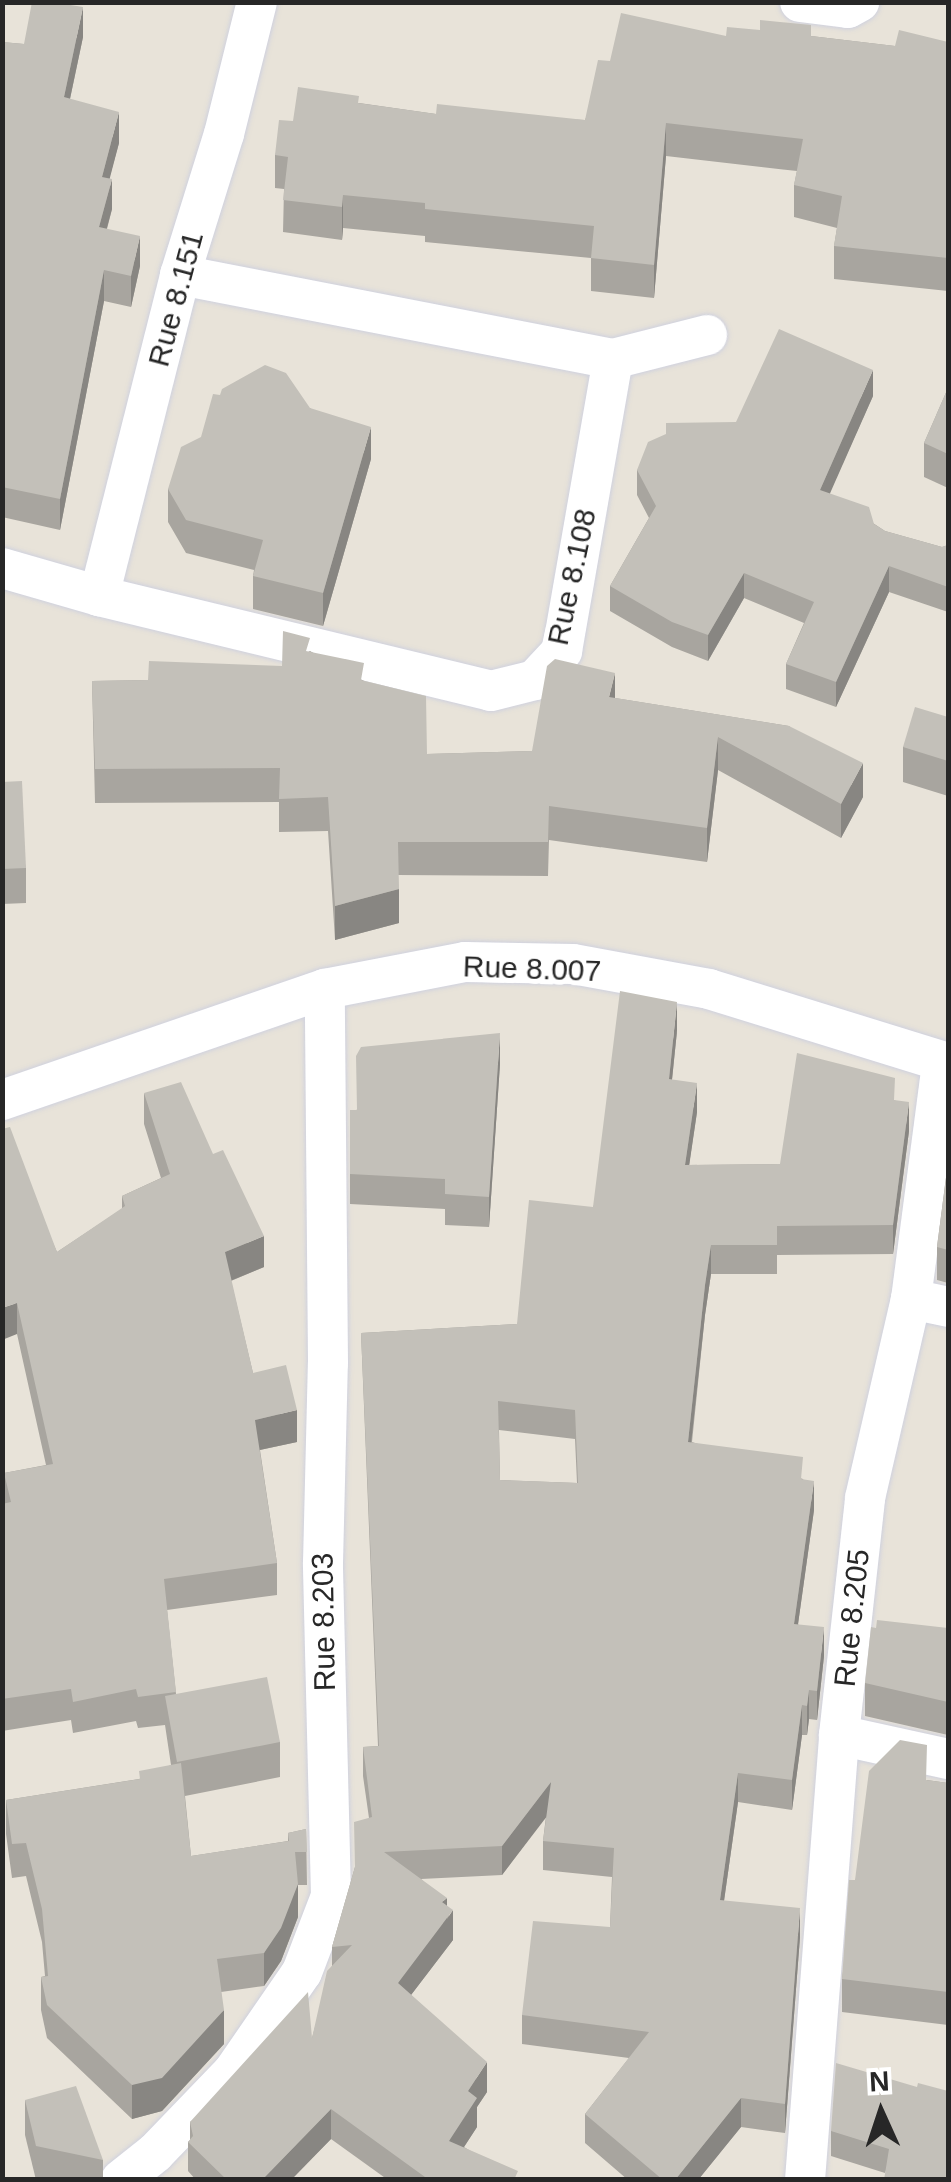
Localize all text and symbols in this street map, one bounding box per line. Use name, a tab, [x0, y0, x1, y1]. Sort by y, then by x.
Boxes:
street label: Rue 8.151	[141, 227, 211, 371]
street label: Rue 8.108	[540, 506, 604, 648]
street label: Rue 8.007	[462, 949, 602, 989]
street label: Rue 8.205	[827, 1547, 877, 1689]
street label: Rue 8.203	[305, 1552, 343, 1692]
north arrow	[831, 2062, 931, 2162]
text: N	[868, 2066, 890, 2098]

